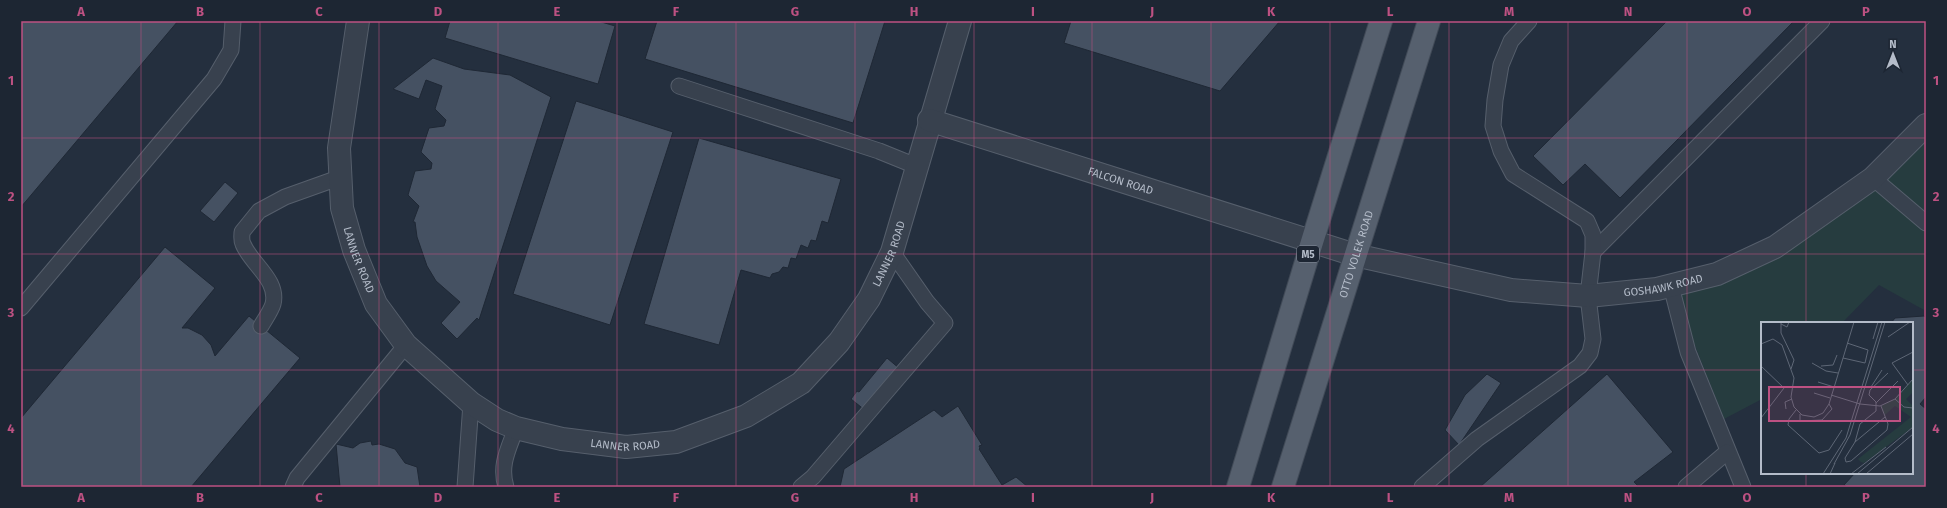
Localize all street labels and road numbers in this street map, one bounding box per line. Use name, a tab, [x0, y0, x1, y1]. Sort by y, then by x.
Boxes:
street label: FALCON ROAD	[1086, 165, 1155, 198]
street label: OTTO VOLEK ROAD	[1337, 209, 1376, 300]
street label: LANNER ROAD	[870, 219, 908, 289]
street label: LANNER ROAD	[341, 225, 377, 295]
road number: M5	[1297, 246, 1319, 262]
street label: GOSHAWK ROAD	[1623, 272, 1704, 299]
street label: LANNER ROAD	[590, 437, 661, 454]

